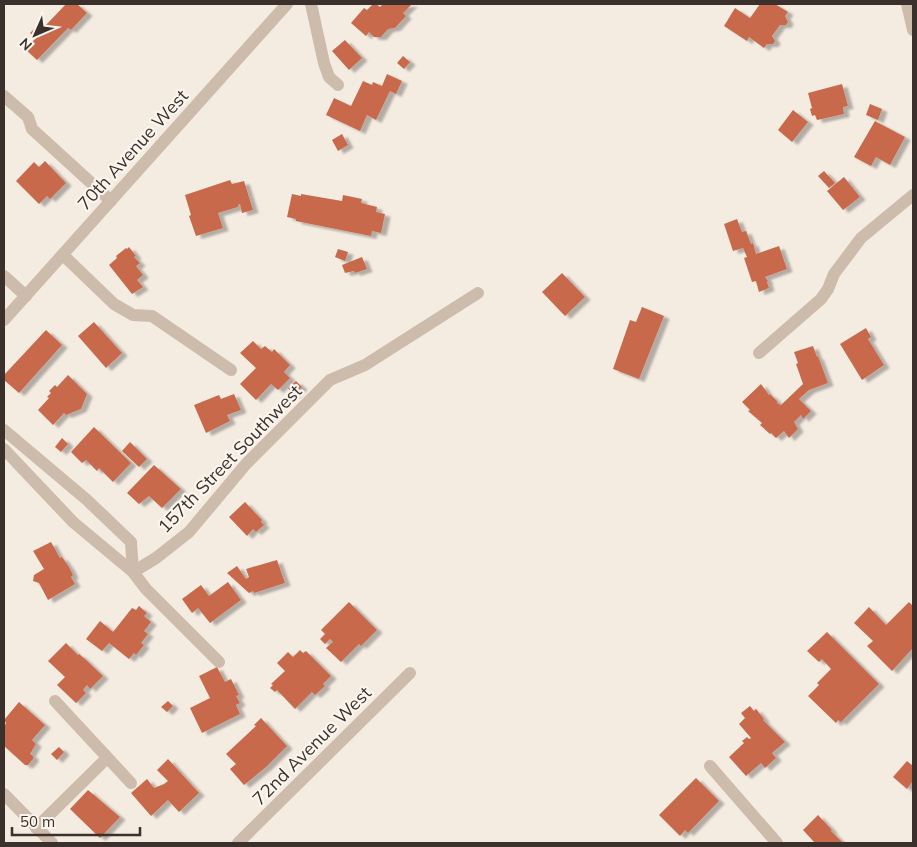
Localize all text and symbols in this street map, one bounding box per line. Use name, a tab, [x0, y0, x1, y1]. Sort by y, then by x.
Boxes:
north arrow	[10, 10, 60, 60]
text: N	[16, 34, 36, 54]
street label: 70th Avenue West	[72, 85, 193, 215]
street label: 157th Street Southwest	[153, 380, 307, 538]
street label: 72nd Avenue West	[247, 681, 376, 810]
scale bar	[12, 804, 140, 836]
text: 50 m	[20, 812, 55, 831]

